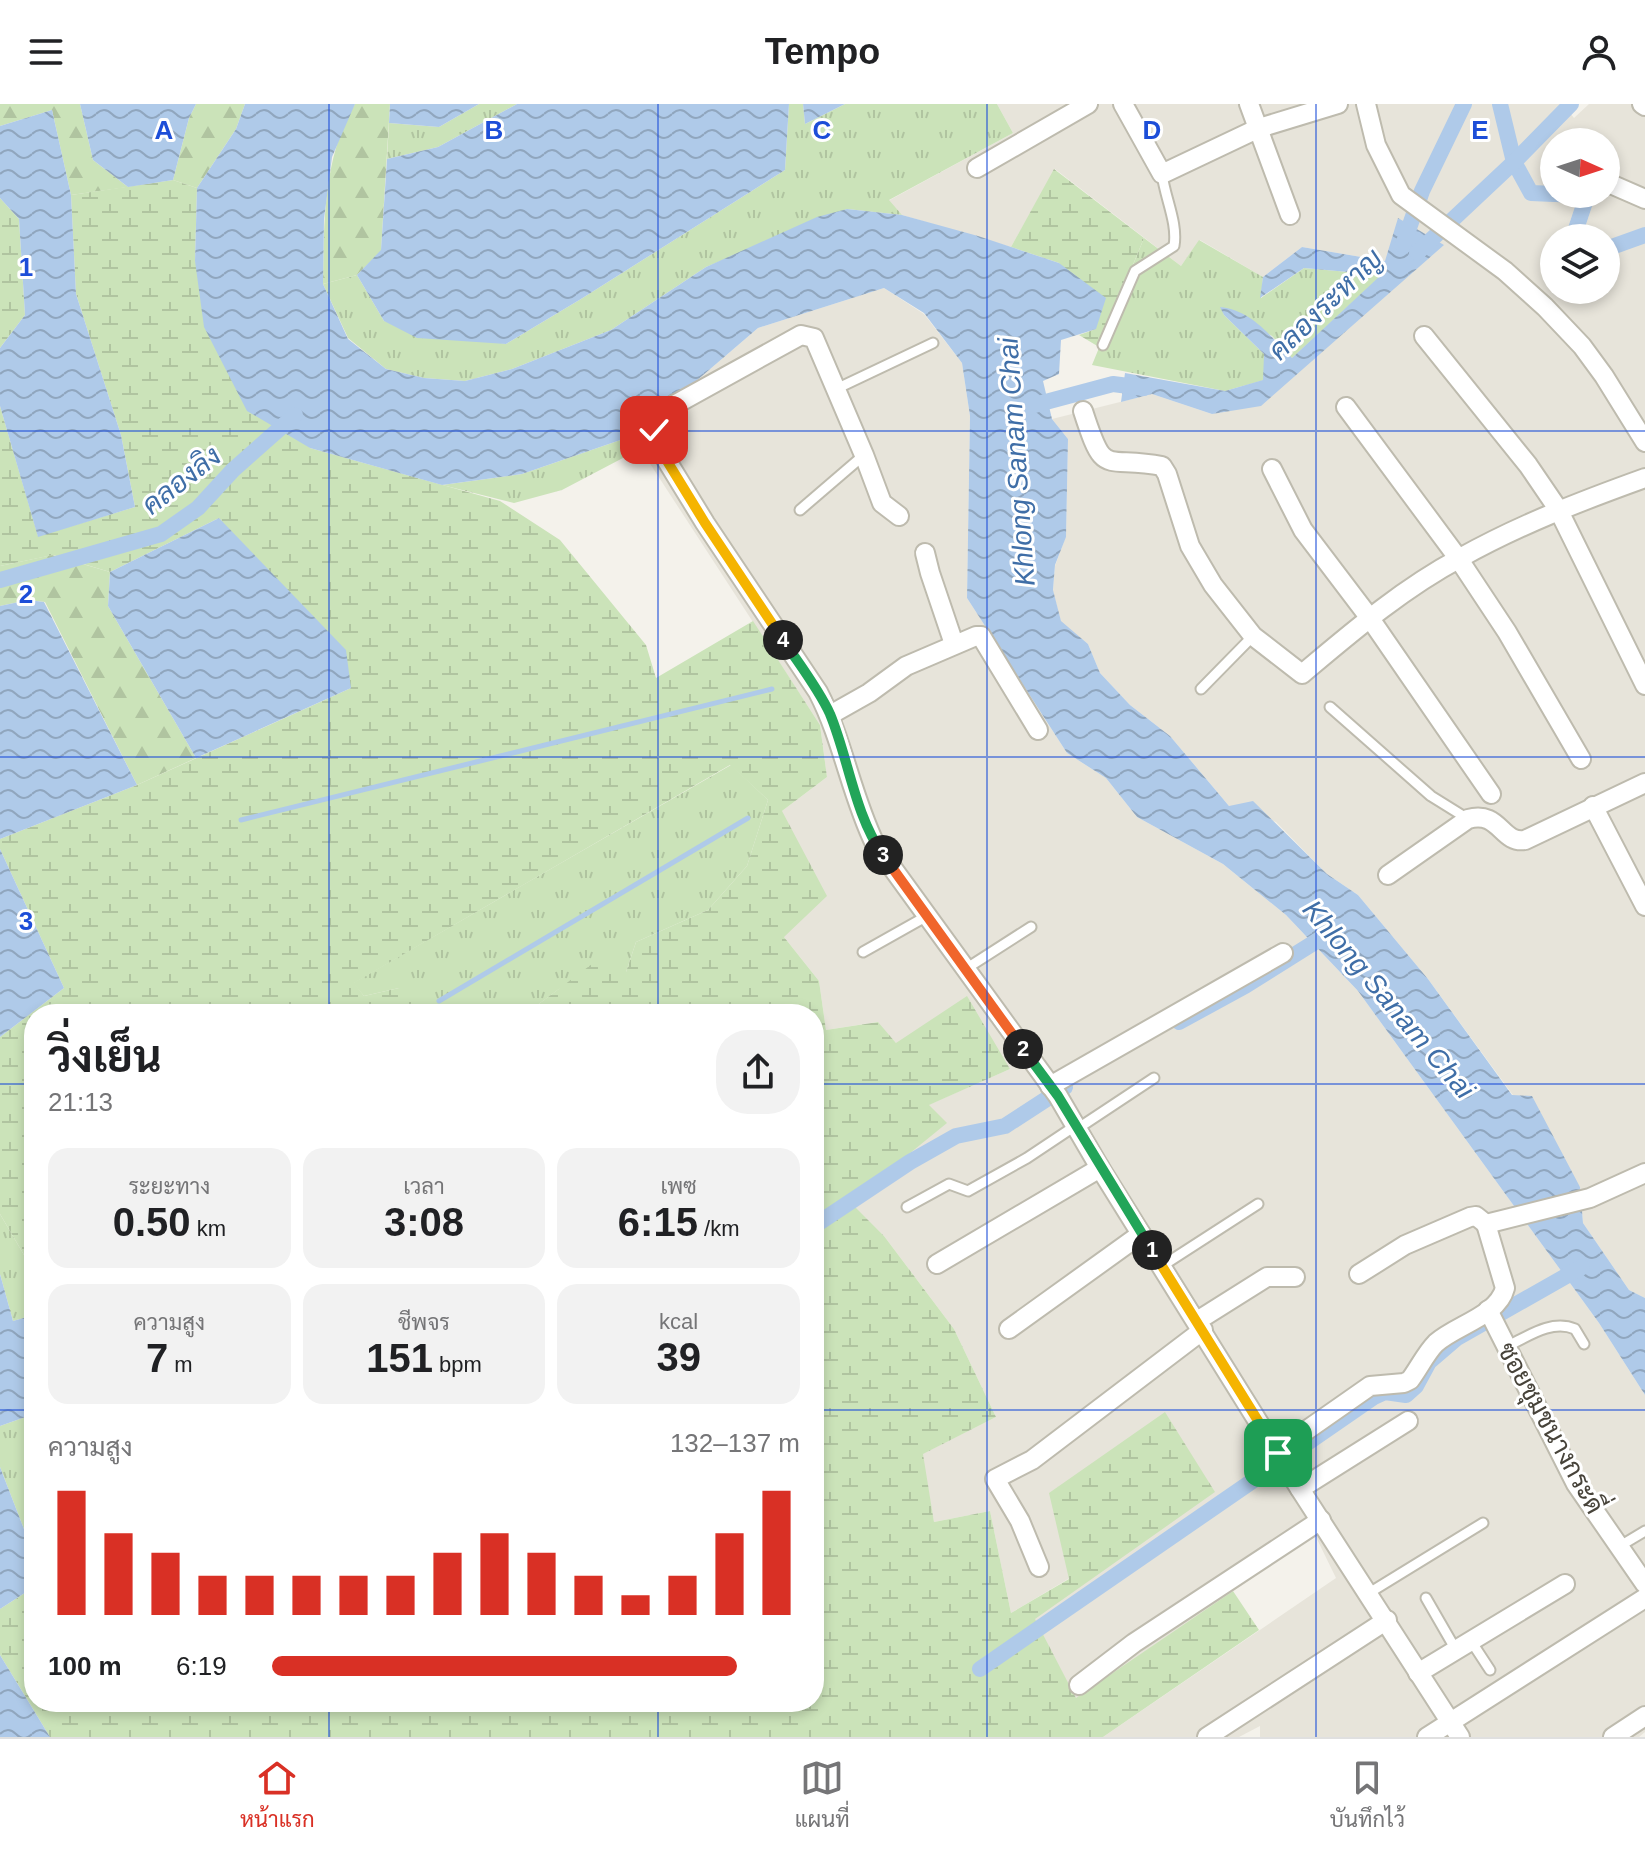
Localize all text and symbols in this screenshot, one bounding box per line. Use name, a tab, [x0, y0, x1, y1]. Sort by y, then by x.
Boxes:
icon: menu	[24, 30, 68, 74]
icon: person	[1577, 30, 1621, 74]
text: Tempo	[765, 31, 880, 72]
text: A	[155, 115, 174, 145]
text: B	[485, 115, 503, 145]
text: C	[813, 115, 832, 145]
text: D	[1143, 115, 1161, 145]
text: E	[1471, 115, 1489, 145]
north arrow	[1540, 128, 1620, 208]
map controls	[1540, 128, 1620, 304]
button: layers	[1540, 224, 1620, 304]
water label: คลองระหาญ	[1262, 243, 1390, 367]
text: 1	[19, 252, 33, 282]
water label: Khlong Sanam Chai	[992, 336, 1041, 587]
pin	[620, 396, 688, 464]
icon: check	[632, 408, 676, 452]
water label: คลองลิง	[135, 439, 227, 521]
text: 2	[19, 579, 33, 609]
pin: 4	[763, 620, 803, 660]
text: 4	[777, 627, 789, 652]
pin: 3	[863, 835, 903, 875]
text: 3	[877, 842, 889, 867]
water label: Khlong Sanam Chai	[1297, 894, 1481, 1105]
text: 3	[19, 906, 33, 936]
pin: 2	[1003, 1029, 1043, 1069]
button: share	[716, 1030, 800, 1114]
text: วิ่งเย็น	[48, 1032, 162, 1081]
text: 2	[1017, 1036, 1029, 1061]
text: 21:13	[48, 1087, 113, 1117]
text: ระยะทาง	[128, 1174, 210, 1199]
text: เวลา	[403, 1174, 445, 1199]
text: เพซ	[661, 1174, 697, 1199]
text: 0.50	[113, 1200, 191, 1244]
text: 3:08	[384, 1200, 464, 1244]
text: 6:15	[618, 1200, 698, 1244]
text: km	[191, 1216, 226, 1241]
text: /km	[698, 1216, 739, 1241]
pin: 1	[1132, 1230, 1172, 1270]
text: 1	[1146, 1237, 1158, 1262]
text: kcal	[659, 1309, 698, 1334]
text: ความสูง	[134, 1310, 205, 1335]
text: ชีพจร	[398, 1310, 450, 1335]
street label: ซอยชุมชนางกระดี่	[1489, 1334, 1617, 1520]
text: 39	[656, 1335, 701, 1379]
text: 7	[146, 1336, 168, 1380]
text: 151	[366, 1336, 433, 1380]
text: m	[168, 1352, 193, 1377]
text: bpm	[433, 1352, 482, 1377]
pin	[1244, 1419, 1312, 1487]
text: 132–137 m	[670, 1428, 800, 1458]
icon: arrive	[1256, 1431, 1300, 1475]
text: ความสูง	[48, 1432, 132, 1462]
text: 100 m	[48, 1651, 122, 1681]
text: 6:19	[176, 1651, 227, 1681]
tab: หน้าแรก	[240, 1756, 315, 1833]
tab: แผนที่	[795, 1756, 850, 1833]
tab: บันทึกไว้	[1330, 1756, 1405, 1833]

